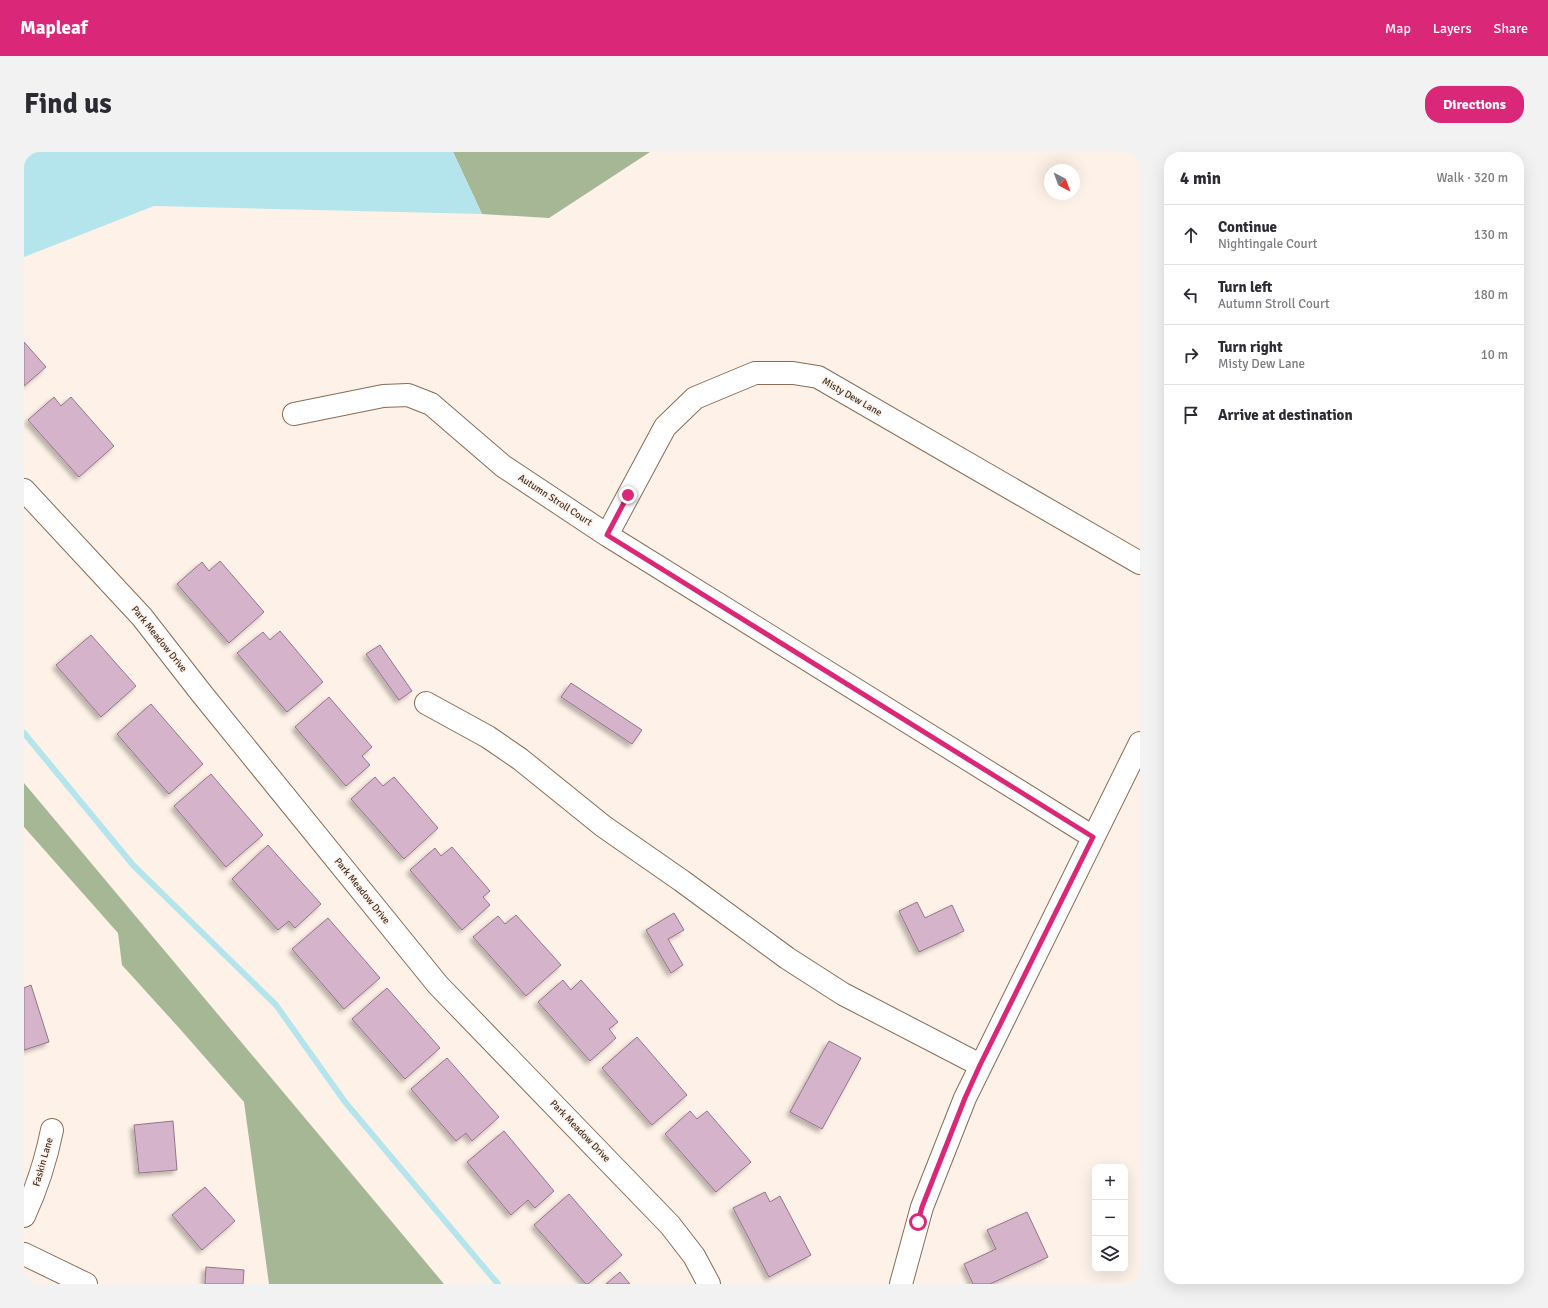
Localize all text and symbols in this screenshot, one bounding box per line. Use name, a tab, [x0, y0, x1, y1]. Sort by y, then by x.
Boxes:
text: Mapleaf	[20, 16, 88, 40]
text: Map	[1385, 20, 1411, 37]
text: Layers	[1433, 20, 1472, 37]
text: Share	[1494, 20, 1528, 37]
button: Directions	[1425, 86, 1524, 123]
text: Find us	[24, 87, 112, 121]
north arrow	[1044, 164, 1080, 200]
text: 4 min	[1180, 168, 1221, 189]
text: Walk · 320 m	[1437, 170, 1508, 186]
text: Continue	[1218, 218, 1277, 236]
icon: ahead	[1180, 224, 1202, 246]
text: 130 m	[1474, 227, 1508, 243]
text: Nightingale Court	[1218, 236, 1317, 252]
text: Turn left	[1218, 278, 1272, 296]
icon: left	[1180, 284, 1202, 306]
text: 180 m	[1474, 287, 1508, 303]
text: Autumn Stroll Court	[1218, 296, 1330, 312]
text: Turn right	[1218, 338, 1283, 356]
icon: right	[1180, 344, 1202, 366]
text: 10 m	[1481, 347, 1508, 363]
text: Misty Dew Lane	[1218, 356, 1305, 372]
street label: Misty Dew Lane	[820, 375, 884, 419]
icon: arrive	[1180, 404, 1202, 426]
text: Arrive at destination	[1218, 406, 1353, 424]
street label: Autumn Stroll Court	[516, 472, 595, 529]
route end	[619, 486, 637, 504]
street label: Park Meadow Drive	[129, 603, 189, 675]
street label: Park Meadow Drive	[332, 855, 392, 927]
street label: Park Meadow Drive	[547, 1097, 613, 1165]
street label: Faskin Lane	[30, 1136, 56, 1188]
map controls	[1092, 1164, 1128, 1272]
button: +	[1092, 1164, 1128, 1200]
button: −	[1092, 1200, 1128, 1236]
route start	[909, 1213, 927, 1231]
button: layers	[1092, 1236, 1128, 1272]

